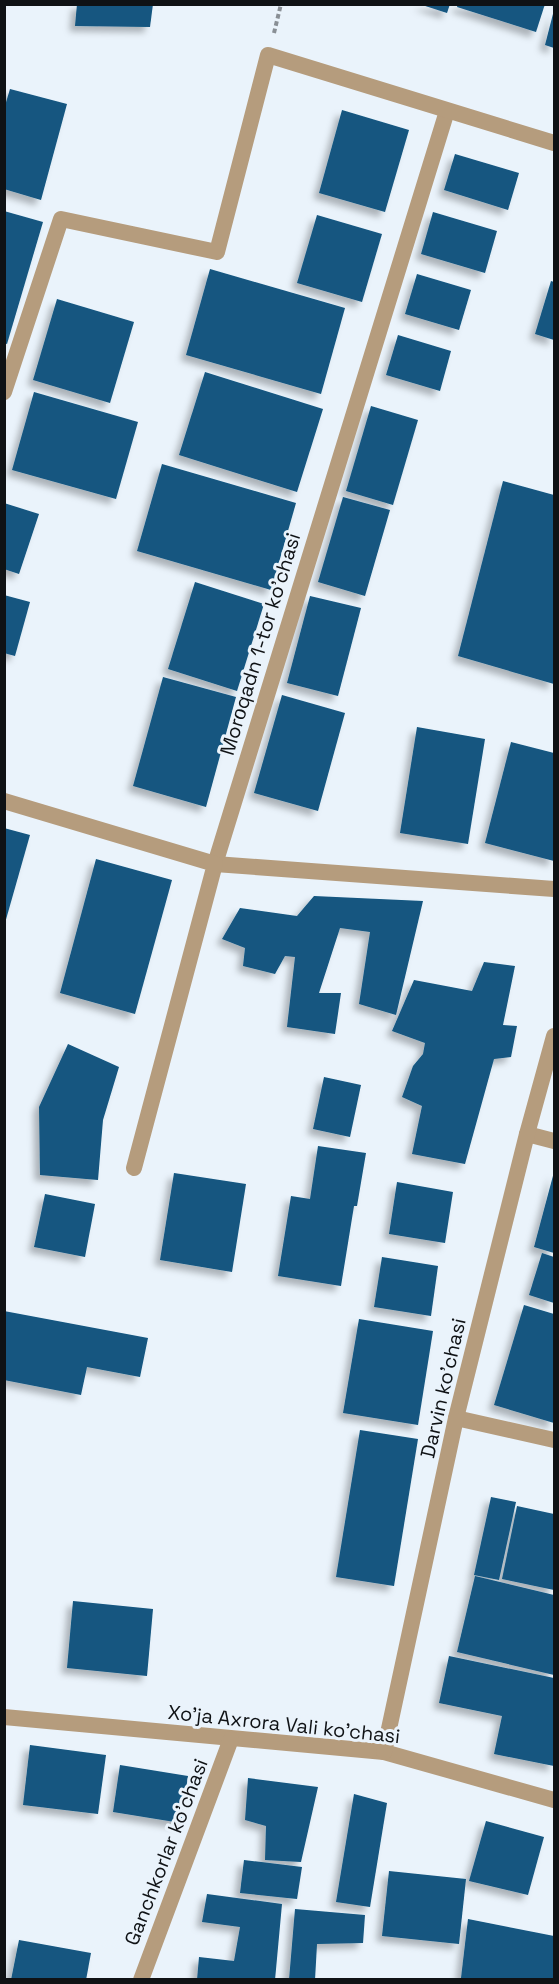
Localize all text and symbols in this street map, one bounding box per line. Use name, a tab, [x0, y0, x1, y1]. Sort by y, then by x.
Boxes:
street label: Morоqadn 1-tor ko'chasi	[214, 530, 306, 758]
street label: Darvin ko'chasi	[414, 1316, 472, 1460]
street label: Xo'ja Axrora Vali ko'chasi	[167, 1699, 401, 1749]
street label: Ganchkorlar ko'chasi	[118, 1755, 214, 1949]

